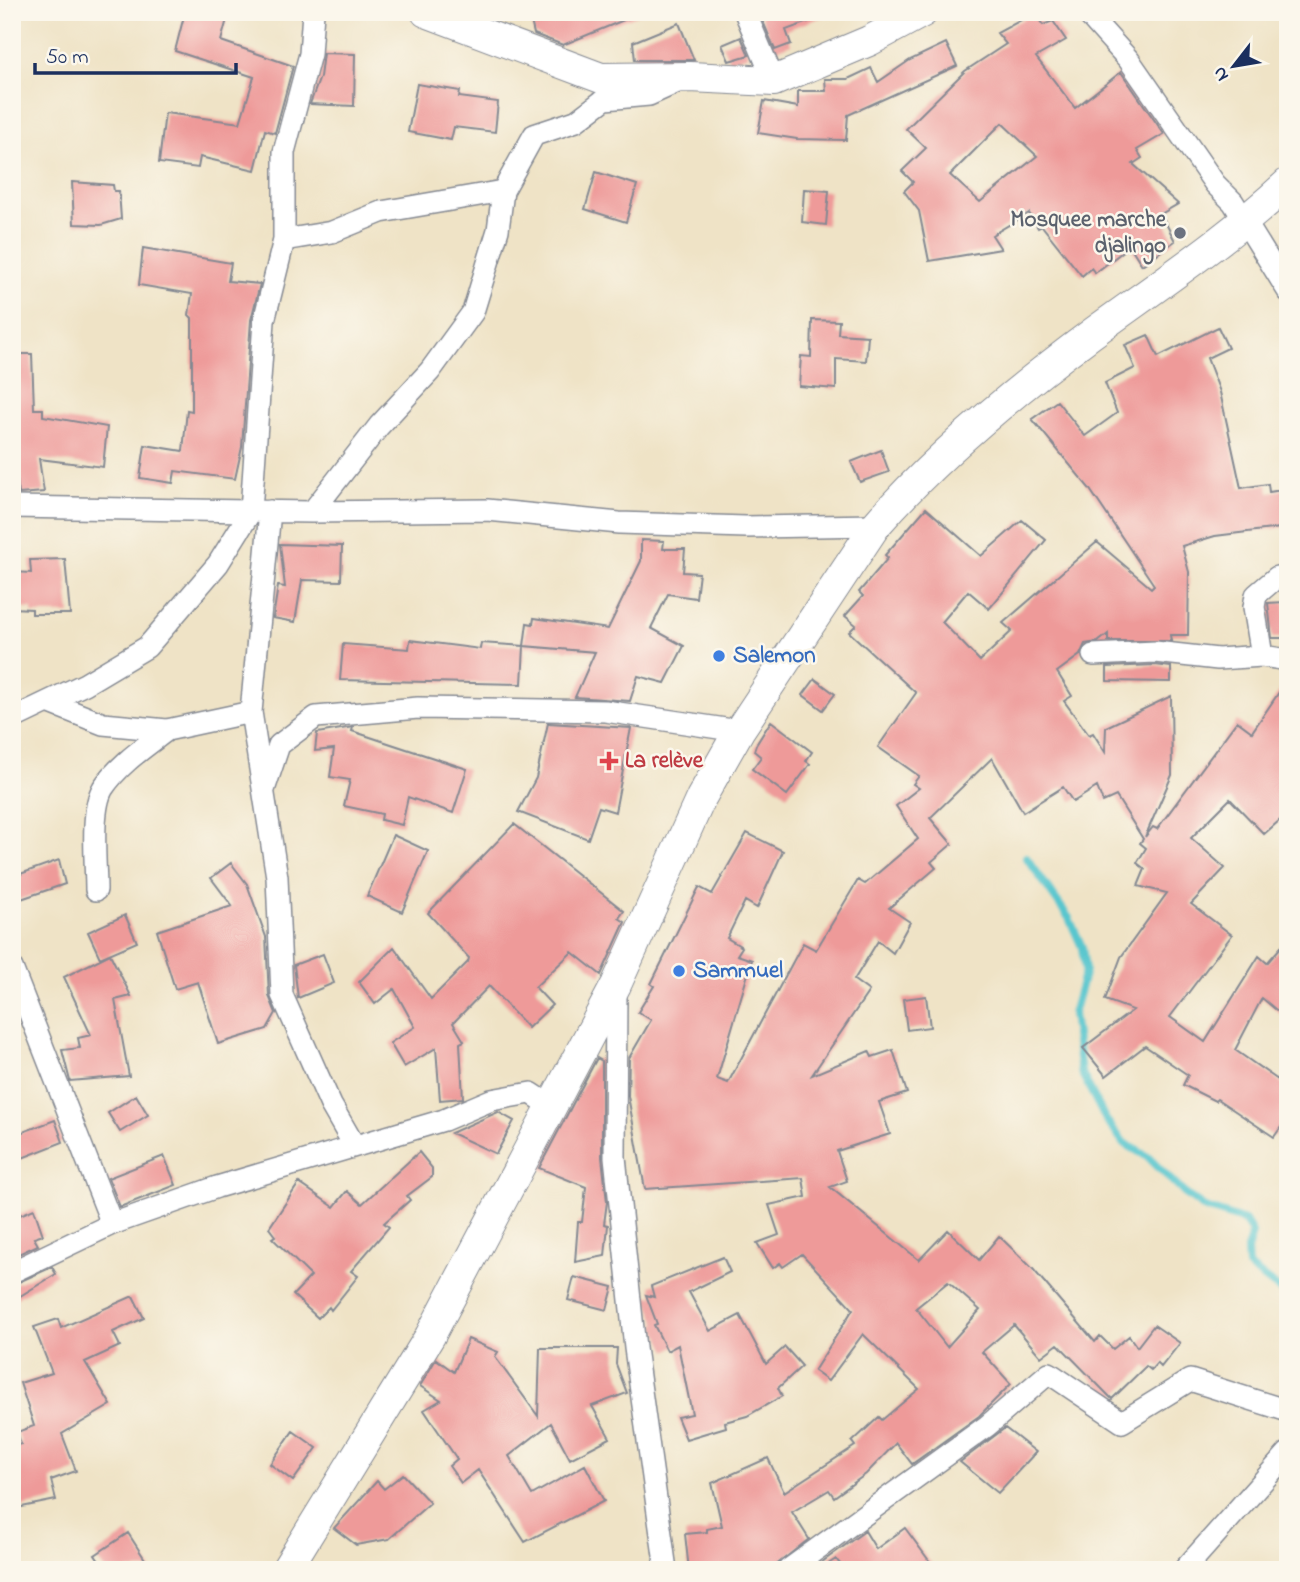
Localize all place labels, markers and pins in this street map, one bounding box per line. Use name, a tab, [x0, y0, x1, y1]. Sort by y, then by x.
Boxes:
place label: Mosquee marche djalingo	[1011, 204, 1167, 265]
marker: Mosquee marche djalingo	[1172, 225, 1188, 241]
place label: Salemon	[733, 640, 816, 673]
marker: Salemon	[711, 648, 727, 664]
place label: La relève	[625, 745, 704, 778]
marker: La relève	[599, 751, 619, 771]
place label: Sammuel	[693, 955, 783, 988]
marker: Sammuel	[671, 963, 687, 979]

